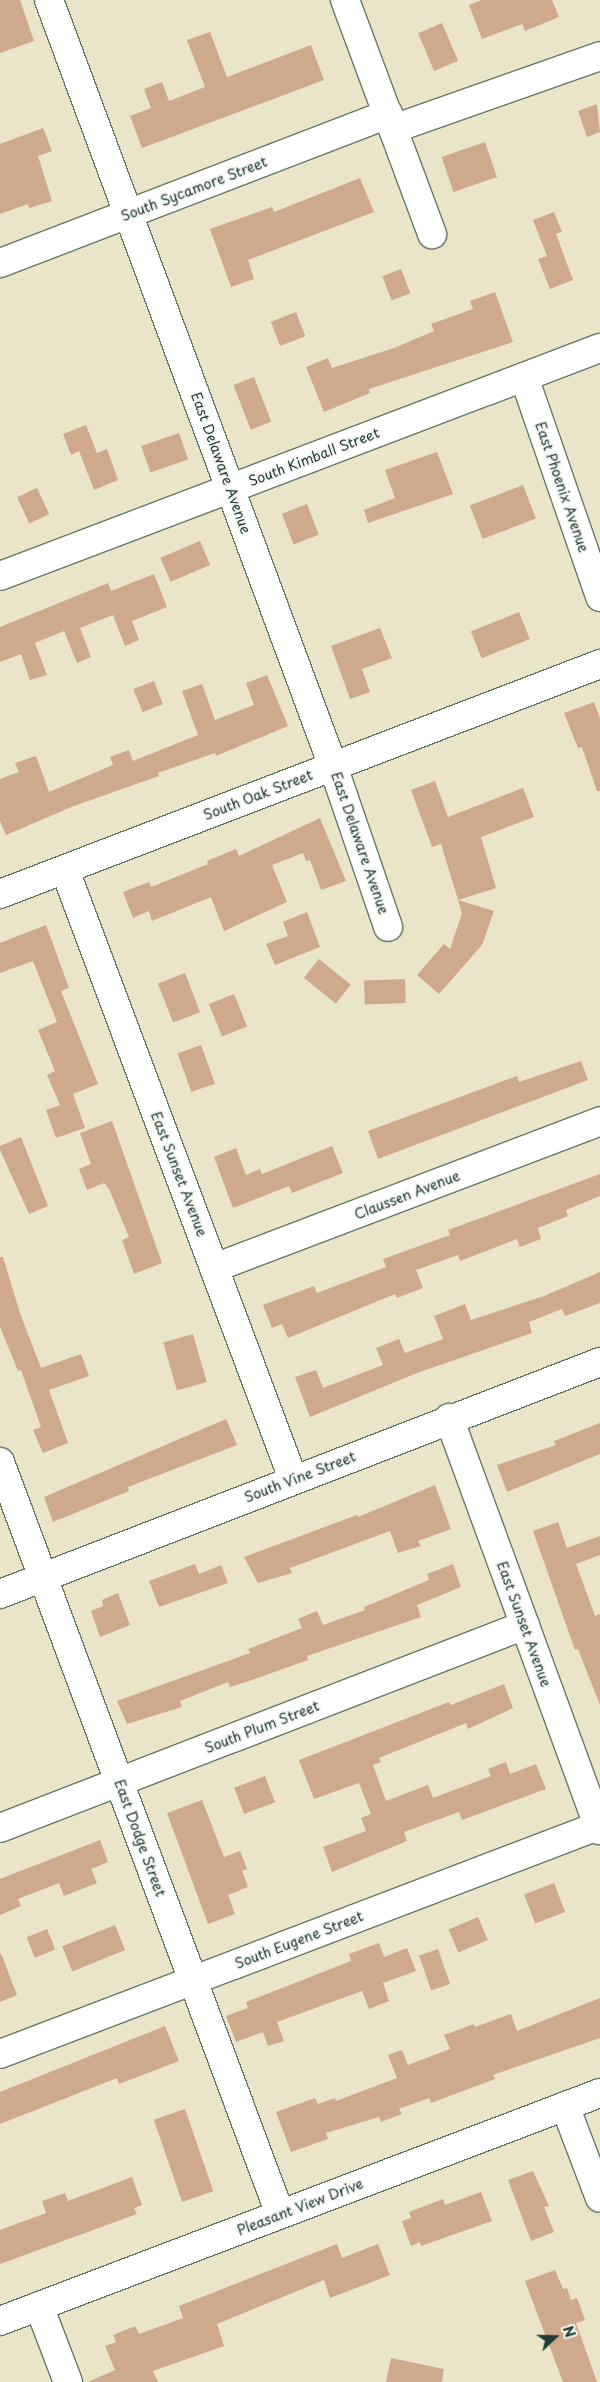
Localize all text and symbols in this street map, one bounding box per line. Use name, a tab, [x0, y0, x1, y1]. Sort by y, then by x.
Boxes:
street label: South Sycamore Street	[118, 153, 270, 225]
street label: East Delaware Avenue	[188, 390, 254, 536]
street label: East Phoenix Avenue	[532, 419, 592, 555]
street label: South Kimball Street	[246, 424, 382, 490]
street label: South Oak Street	[200, 766, 316, 824]
street label: East Delaware Avenue	[328, 770, 392, 916]
street label: East Sunset Avenue	[148, 1109, 210, 1239]
street label: Claussen Avenue	[352, 1167, 462, 1223]
street label: South Vine Street	[241, 1448, 359, 1506]
street label: East Sunset Avenue	[494, 1559, 554, 1689]
street label: South Plum Street	[202, 1697, 322, 1757]
street label: East Dodge Street	[111, 1777, 169, 1899]
street label: South Eugene Street	[232, 1908, 366, 1972]
street label: Pleasant View Drive	[234, 2175, 366, 2239]
north arrow	[530, 2312, 580, 2362]
text: N	[558, 2323, 581, 2340]

